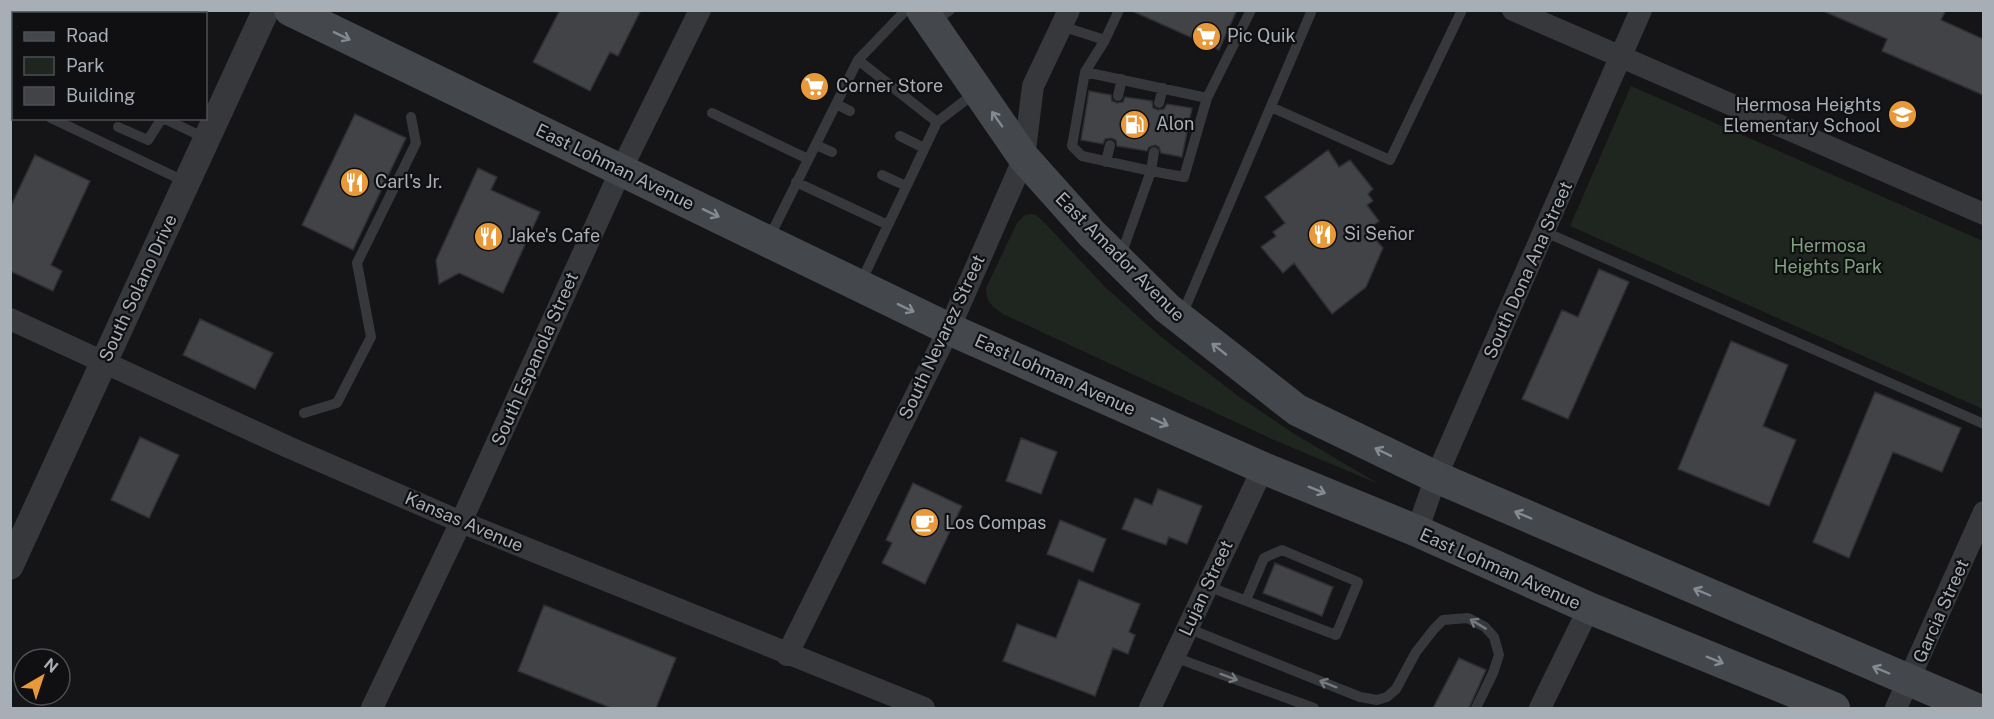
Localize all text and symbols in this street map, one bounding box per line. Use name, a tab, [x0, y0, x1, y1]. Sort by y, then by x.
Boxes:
legend	[12, 12, 207, 120]
supermarket icon: Pic Quik	[1190, 20, 1222, 52]
text: Road	[66, 25, 109, 46]
place label: Pic Quik	[1227, 25, 1296, 46]
one-way arrow	[333, 31, 351, 42]
text: Park	[66, 55, 104, 76]
supermarket icon: Corner Store	[799, 70, 831, 102]
place label: Corner Store	[836, 75, 943, 96]
text: Building	[66, 85, 135, 106]
place label: Hermosa Heights Elementary School	[1723, 94, 1881, 136]
school or university icon: Hermosa Heights Elementary School	[1886, 99, 1918, 131]
fuel station icon: Alon	[1119, 108, 1151, 140]
one-way arrow	[991, 111, 1003, 128]
place label: Alon	[1156, 113, 1194, 134]
street label: East Lohman Avenue	[532, 119, 698, 214]
restaurant icon: Carl's Jr.	[338, 166, 370, 198]
place label: Carl's Jr.	[375, 171, 442, 192]
street label: South Dona Ana Street	[1479, 178, 1576, 362]
street label: East Amador Avenue	[1052, 188, 1189, 325]
one-way arrow	[702, 208, 720, 220]
street label: South Solano Drive	[94, 211, 181, 365]
restaurant icon: Si Señor	[1307, 218, 1339, 250]
restaurant icon: Jake's Cafe	[472, 220, 504, 252]
place label: Si Señor	[1344, 223, 1415, 244]
place label: Jake's Cafe	[509, 225, 600, 246]
park label: Hermosa Heights Park	[1774, 235, 1882, 277]
street label: South Nevarez Street	[894, 251, 989, 422]
street label: South Espanola Street	[487, 269, 582, 449]
one-way arrow	[896, 302, 914, 314]
street label: East Lohman Avenue	[972, 330, 1139, 419]
one-way arrow	[1211, 342, 1227, 355]
one-way arrow	[1150, 417, 1169, 428]
one-way arrow	[1375, 445, 1393, 457]
one-way arrow	[1307, 485, 1325, 496]
street label: Kansas Avenue	[402, 487, 527, 556]
cafe icon: Los Compas	[908, 507, 940, 539]
one-way arrow	[1514, 508, 1532, 519]
place label: Los Compas	[945, 512, 1046, 533]
street label: East Lohman Avenue	[1417, 524, 1584, 613]
street label: Lujan Street	[1174, 537, 1237, 639]
street label: Garcia Street	[1908, 556, 1973, 666]
one-way arrow	[1693, 586, 1712, 597]
one-way arrow	[1470, 618, 1487, 630]
north arrow	[12, 647, 72, 707]
text: N	[40, 654, 62, 677]
one-way arrow	[1705, 655, 1723, 666]
one-way arrow	[1872, 663, 1890, 674]
one-way arrow	[1219, 673, 1238, 684]
one-way arrow	[1319, 678, 1338, 689]

